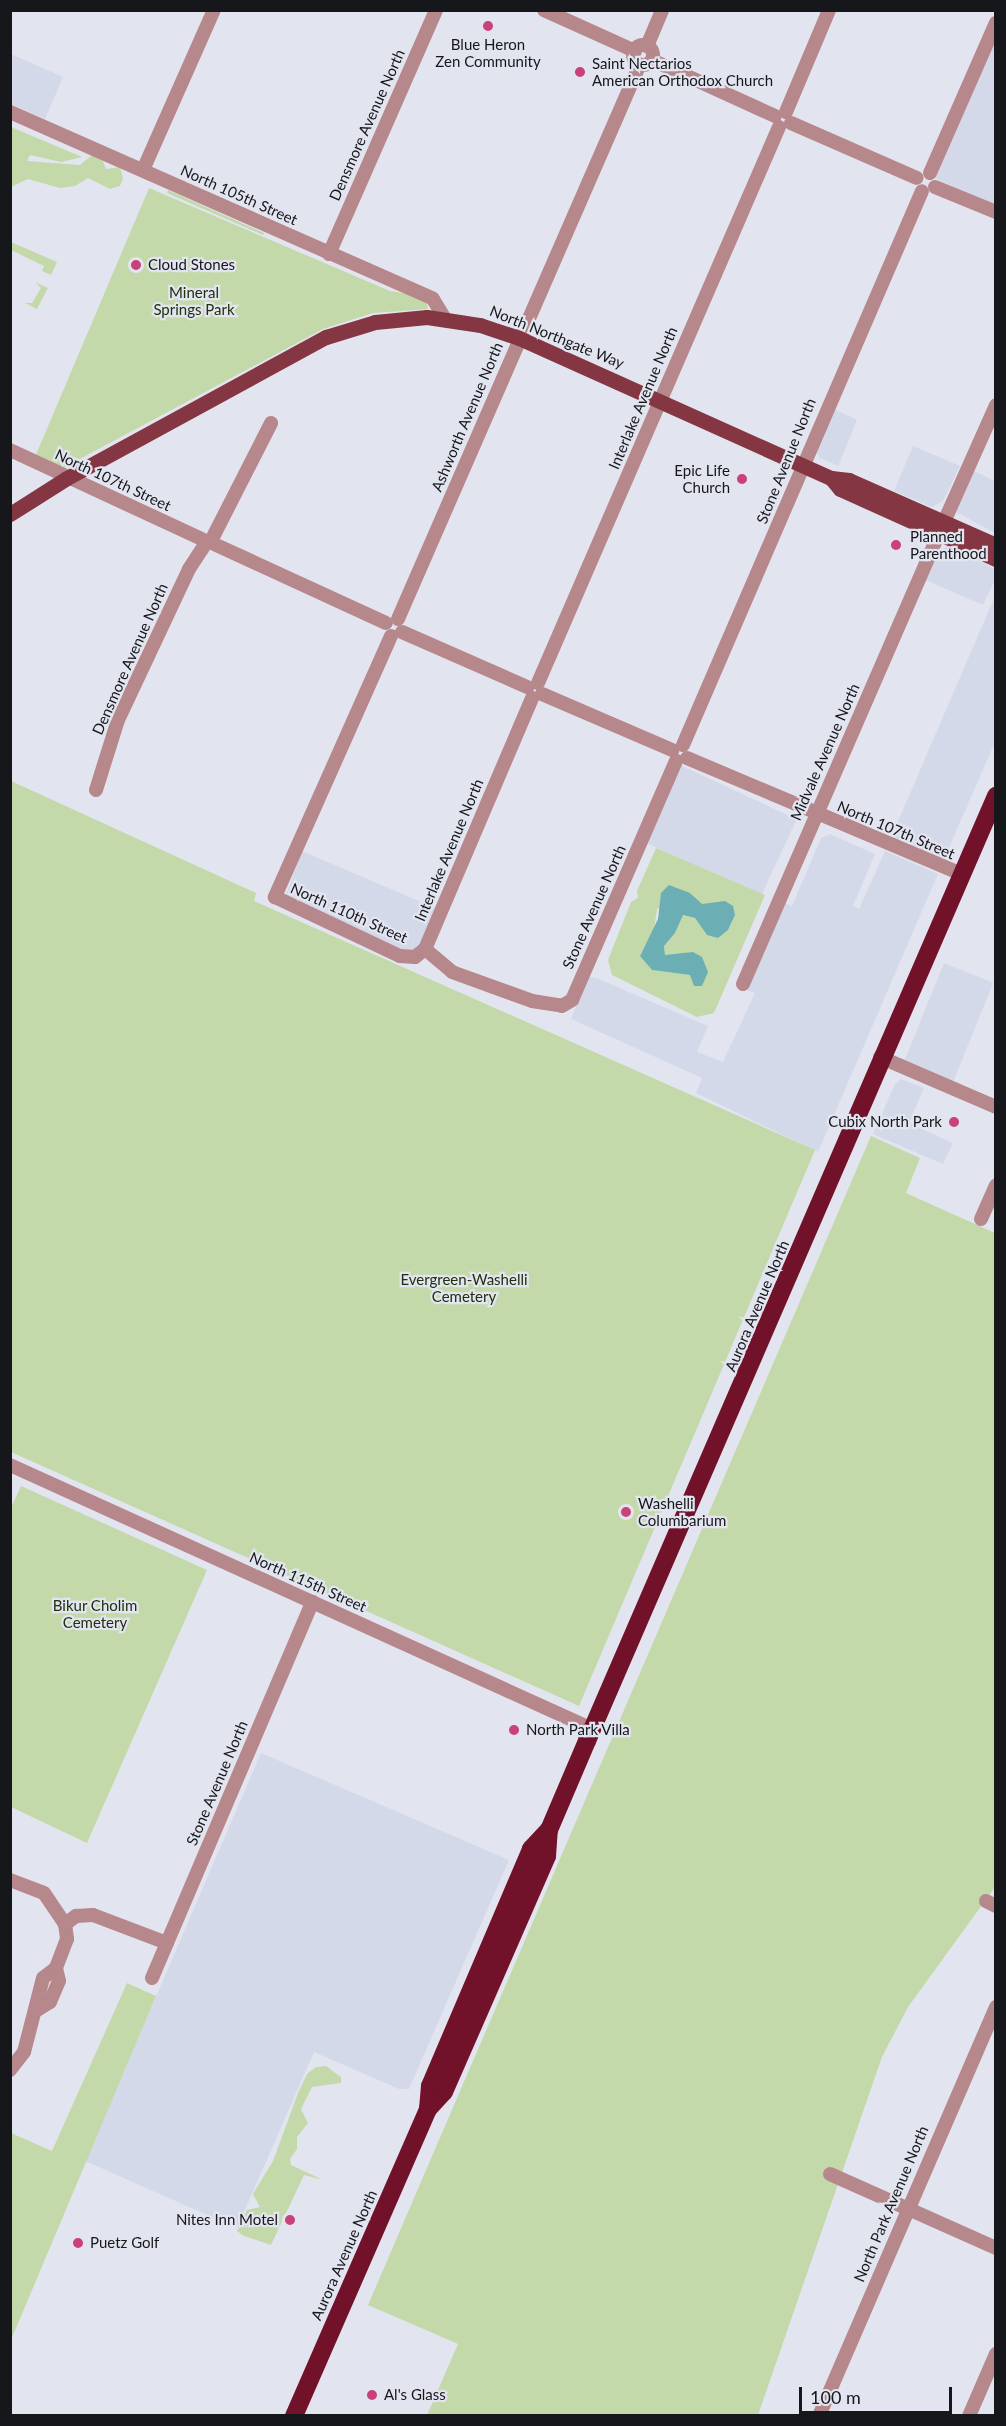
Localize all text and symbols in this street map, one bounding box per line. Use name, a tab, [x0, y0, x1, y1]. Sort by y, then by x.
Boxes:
marker: Blue Heron Zen Community	[481, 19, 495, 33]
place label: Blue Heron Zen Community	[435, 35, 541, 70]
street label: Densmore Avenue North	[325, 46, 409, 204]
place label: Saint Nectarios American Orthodox Church	[592, 54, 773, 89]
marker: Saint Nectarios American Orthodox Church	[573, 65, 587, 79]
street label: North 105th Street	[178, 161, 300, 229]
place label: Cloud Stones	[148, 256, 235, 274]
marker: Cloud Stones	[129, 258, 143, 272]
park label: Mineral Springs Park	[153, 283, 235, 318]
street label: North Northgate Way	[487, 302, 627, 372]
street label: Interlake Avenue North	[605, 324, 681, 472]
street label: Ashworth Avenue North	[427, 340, 507, 494]
street label: Stone Avenue North	[753, 395, 819, 527]
street label: North 107th Street	[52, 445, 174, 515]
place label: Epic Life Church	[674, 461, 730, 496]
marker: Epic Life Church	[735, 472, 749, 486]
place label: Planned Parenthood	[910, 527, 987, 562]
marker: Planned Parenthood	[887, 536, 905, 554]
street label: Densmore Avenue North	[88, 580, 172, 738]
street label: Midvale Avenue North	[787, 680, 863, 824]
street label: Interlake Avenue North	[411, 776, 487, 924]
street label: North 107th Street	[835, 797, 957, 863]
street label: Stone Avenue North	[558, 842, 630, 972]
street label: North 110th Street	[288, 879, 410, 947]
place label: Cubix North Park	[828, 1113, 942, 1131]
marker: Cubix North Park	[947, 1115, 961, 1129]
street label: Aurora Avenue North	[721, 1238, 793, 1374]
park label: Evergreen-Washelli Cemetery	[400, 1270, 528, 1305]
place label: Washelli Columbarium	[638, 1494, 726, 1529]
marker: Washelli Columbarium	[619, 1505, 633, 1519]
street label: North 115th Street	[247, 1548, 369, 1616]
park label: Bikur Cholim Cemetery	[53, 1596, 137, 1631]
street label: Stone Avenue North	[182, 1718, 252, 1848]
place label: North Park Villa	[526, 1721, 630, 1739]
marker: North Park Villa	[507, 1723, 521, 1737]
street label: North Park Avenue North	[850, 2123, 932, 2285]
street label: Aurora Avenue North	[307, 2187, 381, 2323]
place label: Nites Inn Motel	[176, 2211, 278, 2229]
marker: Nites Inn Motel	[283, 2213, 297, 2227]
place label: Puetz Golf	[90, 2234, 159, 2252]
marker: Puetz Golf	[71, 2236, 85, 2250]
scale bar	[802, 2375, 955, 2413]
place label: Al's Glass	[384, 2386, 446, 2404]
text: 100 m	[810, 2386, 861, 2408]
marker: Al's Glass	[365, 2388, 379, 2402]

